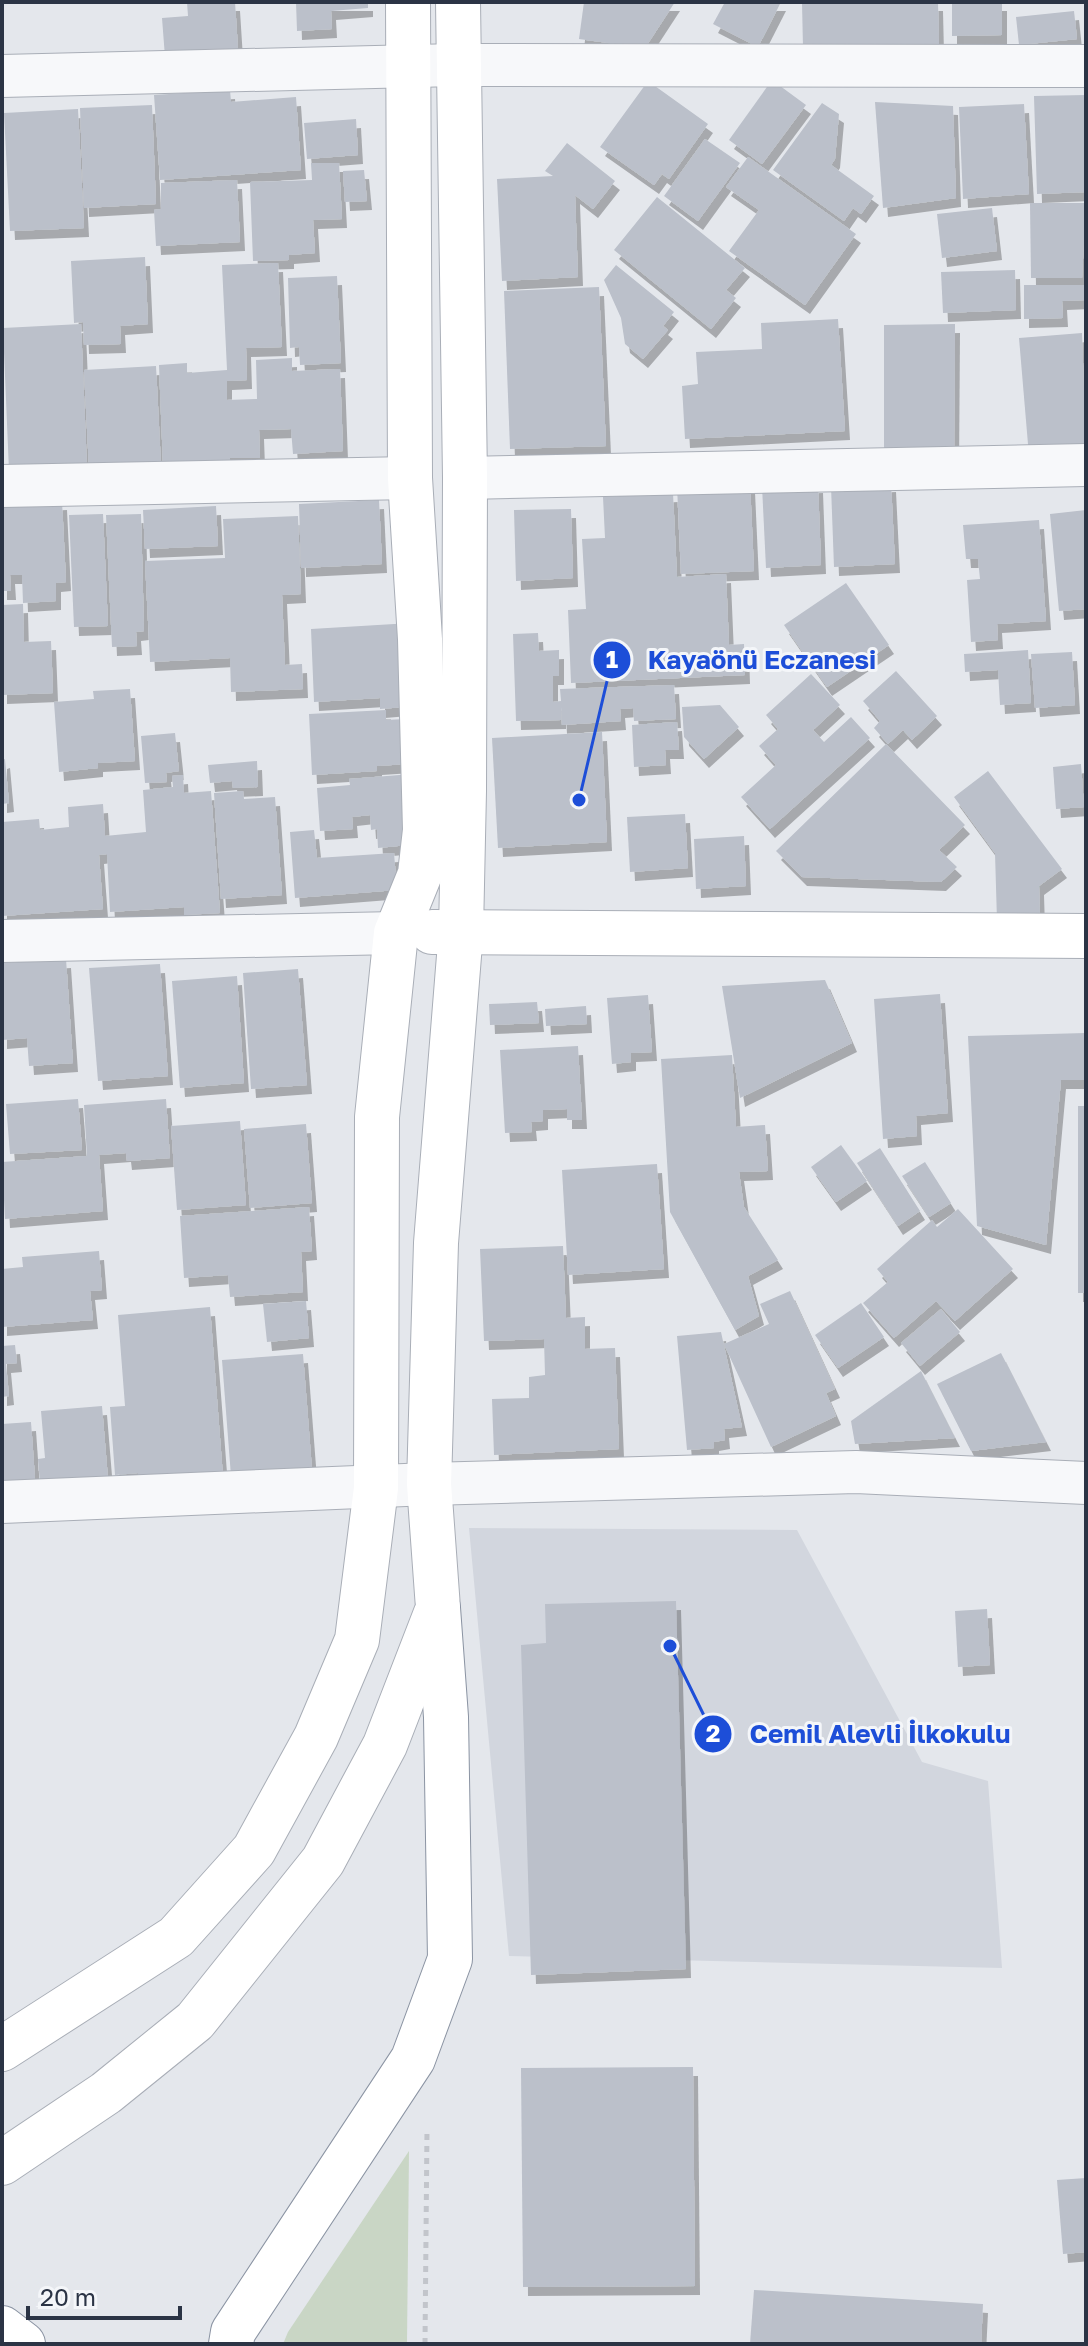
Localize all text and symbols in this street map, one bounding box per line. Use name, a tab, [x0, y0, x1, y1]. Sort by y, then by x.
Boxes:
callout: Kayaönü Eczanesi	[592, 635, 893, 685]
text: 1	[606, 644, 618, 673]
text: Kayaönü Eczanesi	[648, 644, 876, 675]
callout: Cemil Alevli İlkokulu	[693, 1709, 1026, 1759]
text: 2	[706, 1718, 720, 1747]
text: Cemil Alevli İlkokulu	[750, 1718, 1010, 1749]
scale bar	[28, 2270, 180, 2320]
text: 20 m	[40, 2282, 96, 2311]

